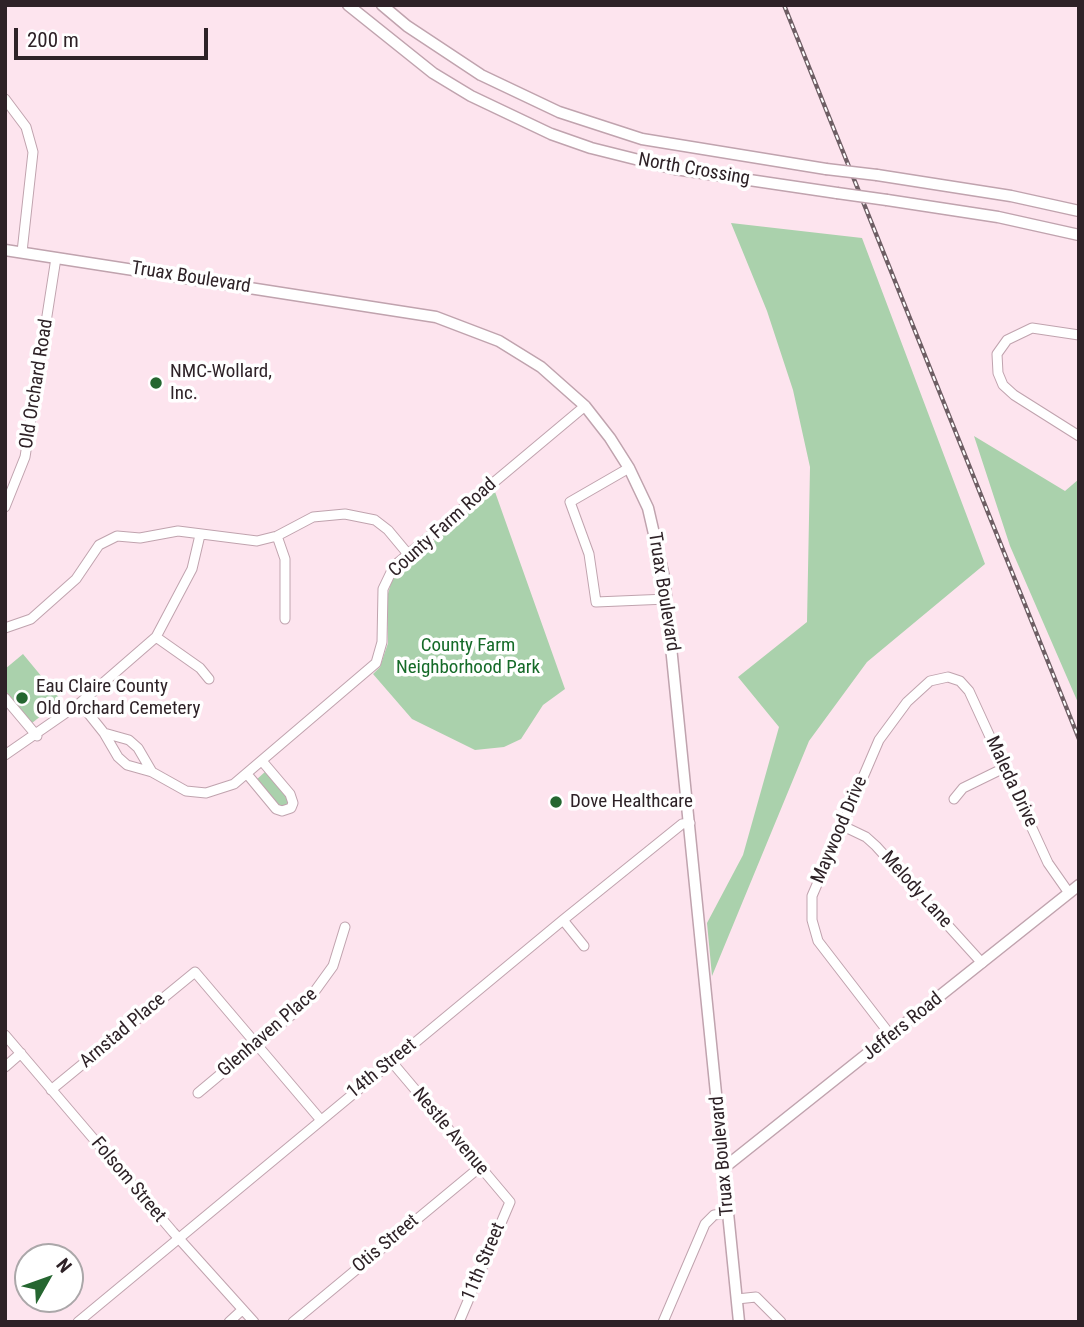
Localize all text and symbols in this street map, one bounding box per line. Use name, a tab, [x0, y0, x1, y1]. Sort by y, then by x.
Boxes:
scale bar	[18, 14, 212, 58]
text: 200 m	[27, 28, 79, 52]
street label: North Crossing	[636, 149, 752, 191]
street label: Truax Boulevard	[130, 257, 252, 299]
street label: Old Orchard Road	[15, 317, 59, 451]
place label: NMC-Wollard, Inc.	[170, 361, 272, 405]
marker: NMC-Wollard, Inc.	[148, 375, 164, 391]
street label: County Farm Road	[384, 474, 502, 582]
street label: Truax Boulevard	[642, 531, 684, 653]
park label: County Farm Neighborhood Park	[396, 635, 540, 679]
place label: Eau Claire County Old Orchard Cemetery	[36, 676, 200, 720]
marker: Eau Claire County Old Orchard Cemetery	[14, 690, 30, 706]
street label: Maleda Drive	[980, 733, 1042, 831]
street label: Maywood Drive	[807, 773, 873, 887]
place label: Dove Healthcare	[570, 791, 693, 813]
marker: Dove Healthcare	[548, 794, 564, 810]
street label: Melody Lane	[876, 847, 956, 933]
street label: Glenhaven Place	[214, 984, 322, 1082]
street label: Jeffers Road	[859, 988, 947, 1066]
street label: Arnstad Place	[76, 989, 170, 1073]
street label: 14th Street	[343, 1034, 421, 1104]
street label: Nestle Avenue	[407, 1084, 493, 1180]
street label: Truax Boulevard	[706, 1095, 740, 1217]
street label: Folsom Street	[86, 1133, 170, 1227]
street label: Otis Street	[348, 1210, 424, 1278]
street label: 11th Street	[457, 1220, 511, 1304]
north arrow	[14, 1243, 84, 1313]
text: N	[51, 1254, 76, 1277]

